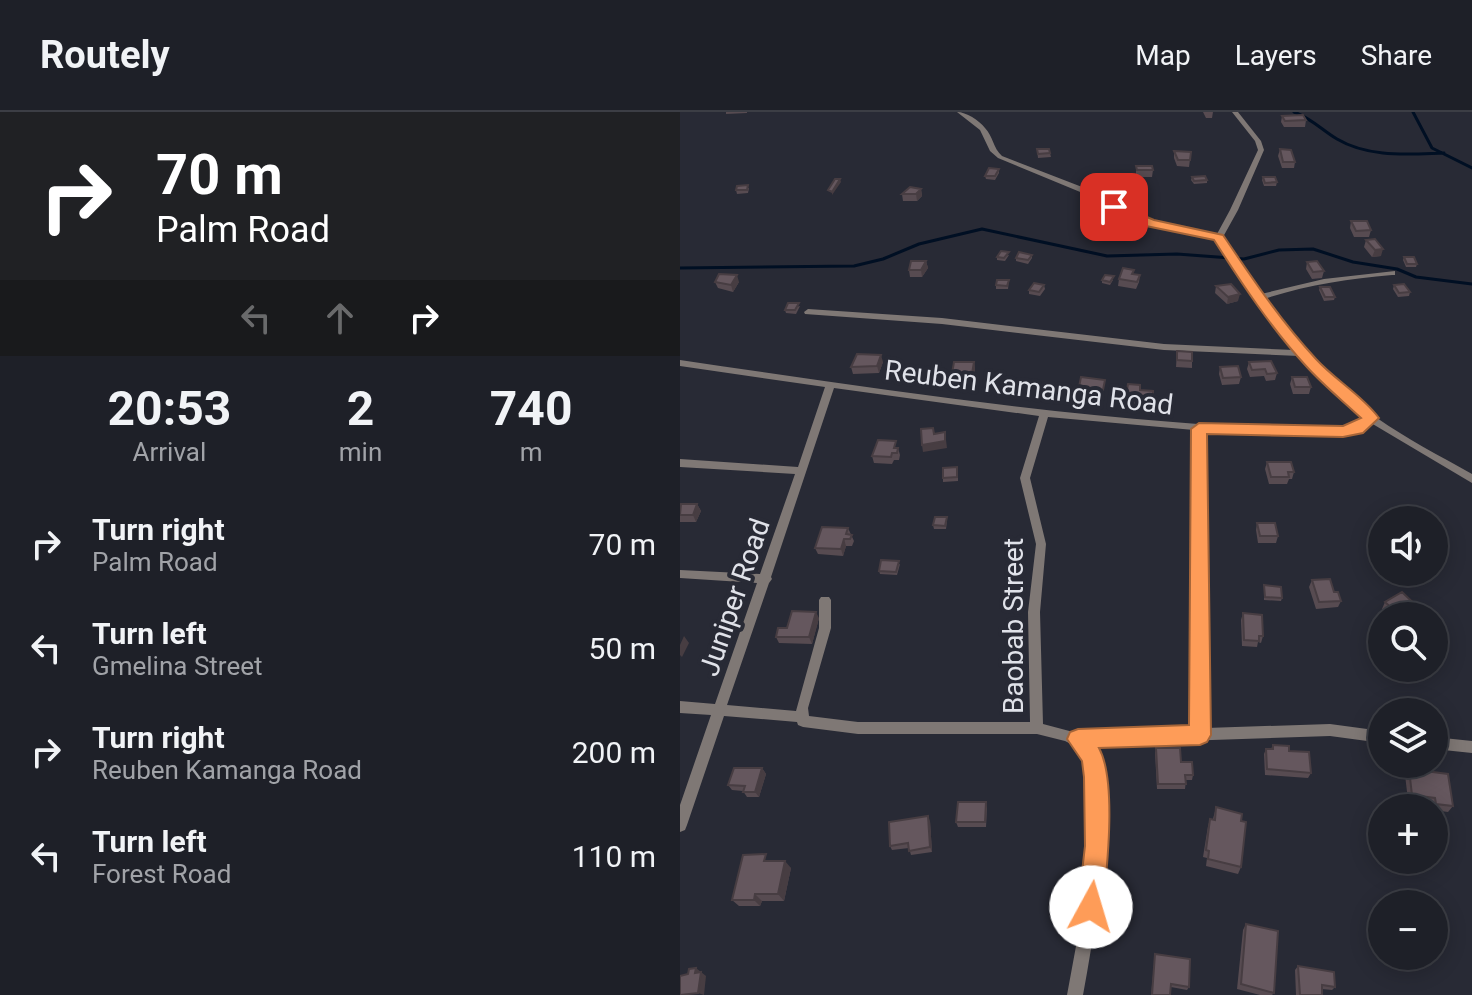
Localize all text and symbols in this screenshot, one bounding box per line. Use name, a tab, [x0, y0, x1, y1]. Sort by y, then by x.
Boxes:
text: Routely	[40, 33, 170, 77]
text: Map	[1135, 39, 1191, 72]
text: Layers	[1235, 39, 1317, 72]
text: Share	[1361, 39, 1432, 72]
text: 70 m	[156, 142, 283, 208]
icon: right	[24, 144, 128, 248]
pin	[1080, 173, 1148, 241]
icon: arrive	[1092, 185, 1136, 229]
text: Palm Road	[156, 209, 330, 251]
icon: left	[234, 296, 278, 340]
icon: ahead	[318, 296, 362, 340]
icon: right	[402, 296, 446, 340]
street label: Reuben Kamanga Road	[883, 353, 1175, 422]
text: 20:53	[108, 380, 231, 437]
text: 2	[347, 380, 374, 437]
text: 740	[490, 380, 572, 437]
text: Arrival	[133, 437, 206, 467]
text: min	[339, 437, 382, 467]
text: m	[520, 437, 543, 467]
map controls	[1368, 506, 1448, 970]
button: sound	[1368, 506, 1448, 586]
text: Turn right	[92, 512, 225, 547]
street label: Juniper Road	[692, 514, 777, 680]
icon: right	[24, 522, 68, 566]
text: 70 m	[589, 527, 656, 562]
street label: Baobab Street	[997, 538, 1030, 714]
text: Palm Road	[92, 547, 218, 577]
button: search	[1368, 602, 1448, 682]
text: Turn left	[92, 616, 207, 651]
icon: left	[24, 626, 68, 670]
text: 50 m	[589, 631, 656, 666]
text: Gmelina Street	[92, 651, 263, 681]
button: layers	[1368, 698, 1448, 778]
text: Turn right	[92, 720, 225, 755]
icon: right	[24, 730, 68, 774]
text: 200 m	[572, 735, 656, 770]
text: Reuben Kamanga Road	[92, 755, 362, 785]
button: +	[1368, 794, 1448, 874]
text: Turn left	[92, 824, 207, 859]
icon: left	[24, 834, 68, 878]
text: 110 m	[572, 839, 656, 874]
text: Forest Road	[92, 859, 231, 889]
position arrow	[1049, 865, 1133, 949]
button: −	[1368, 890, 1448, 970]

